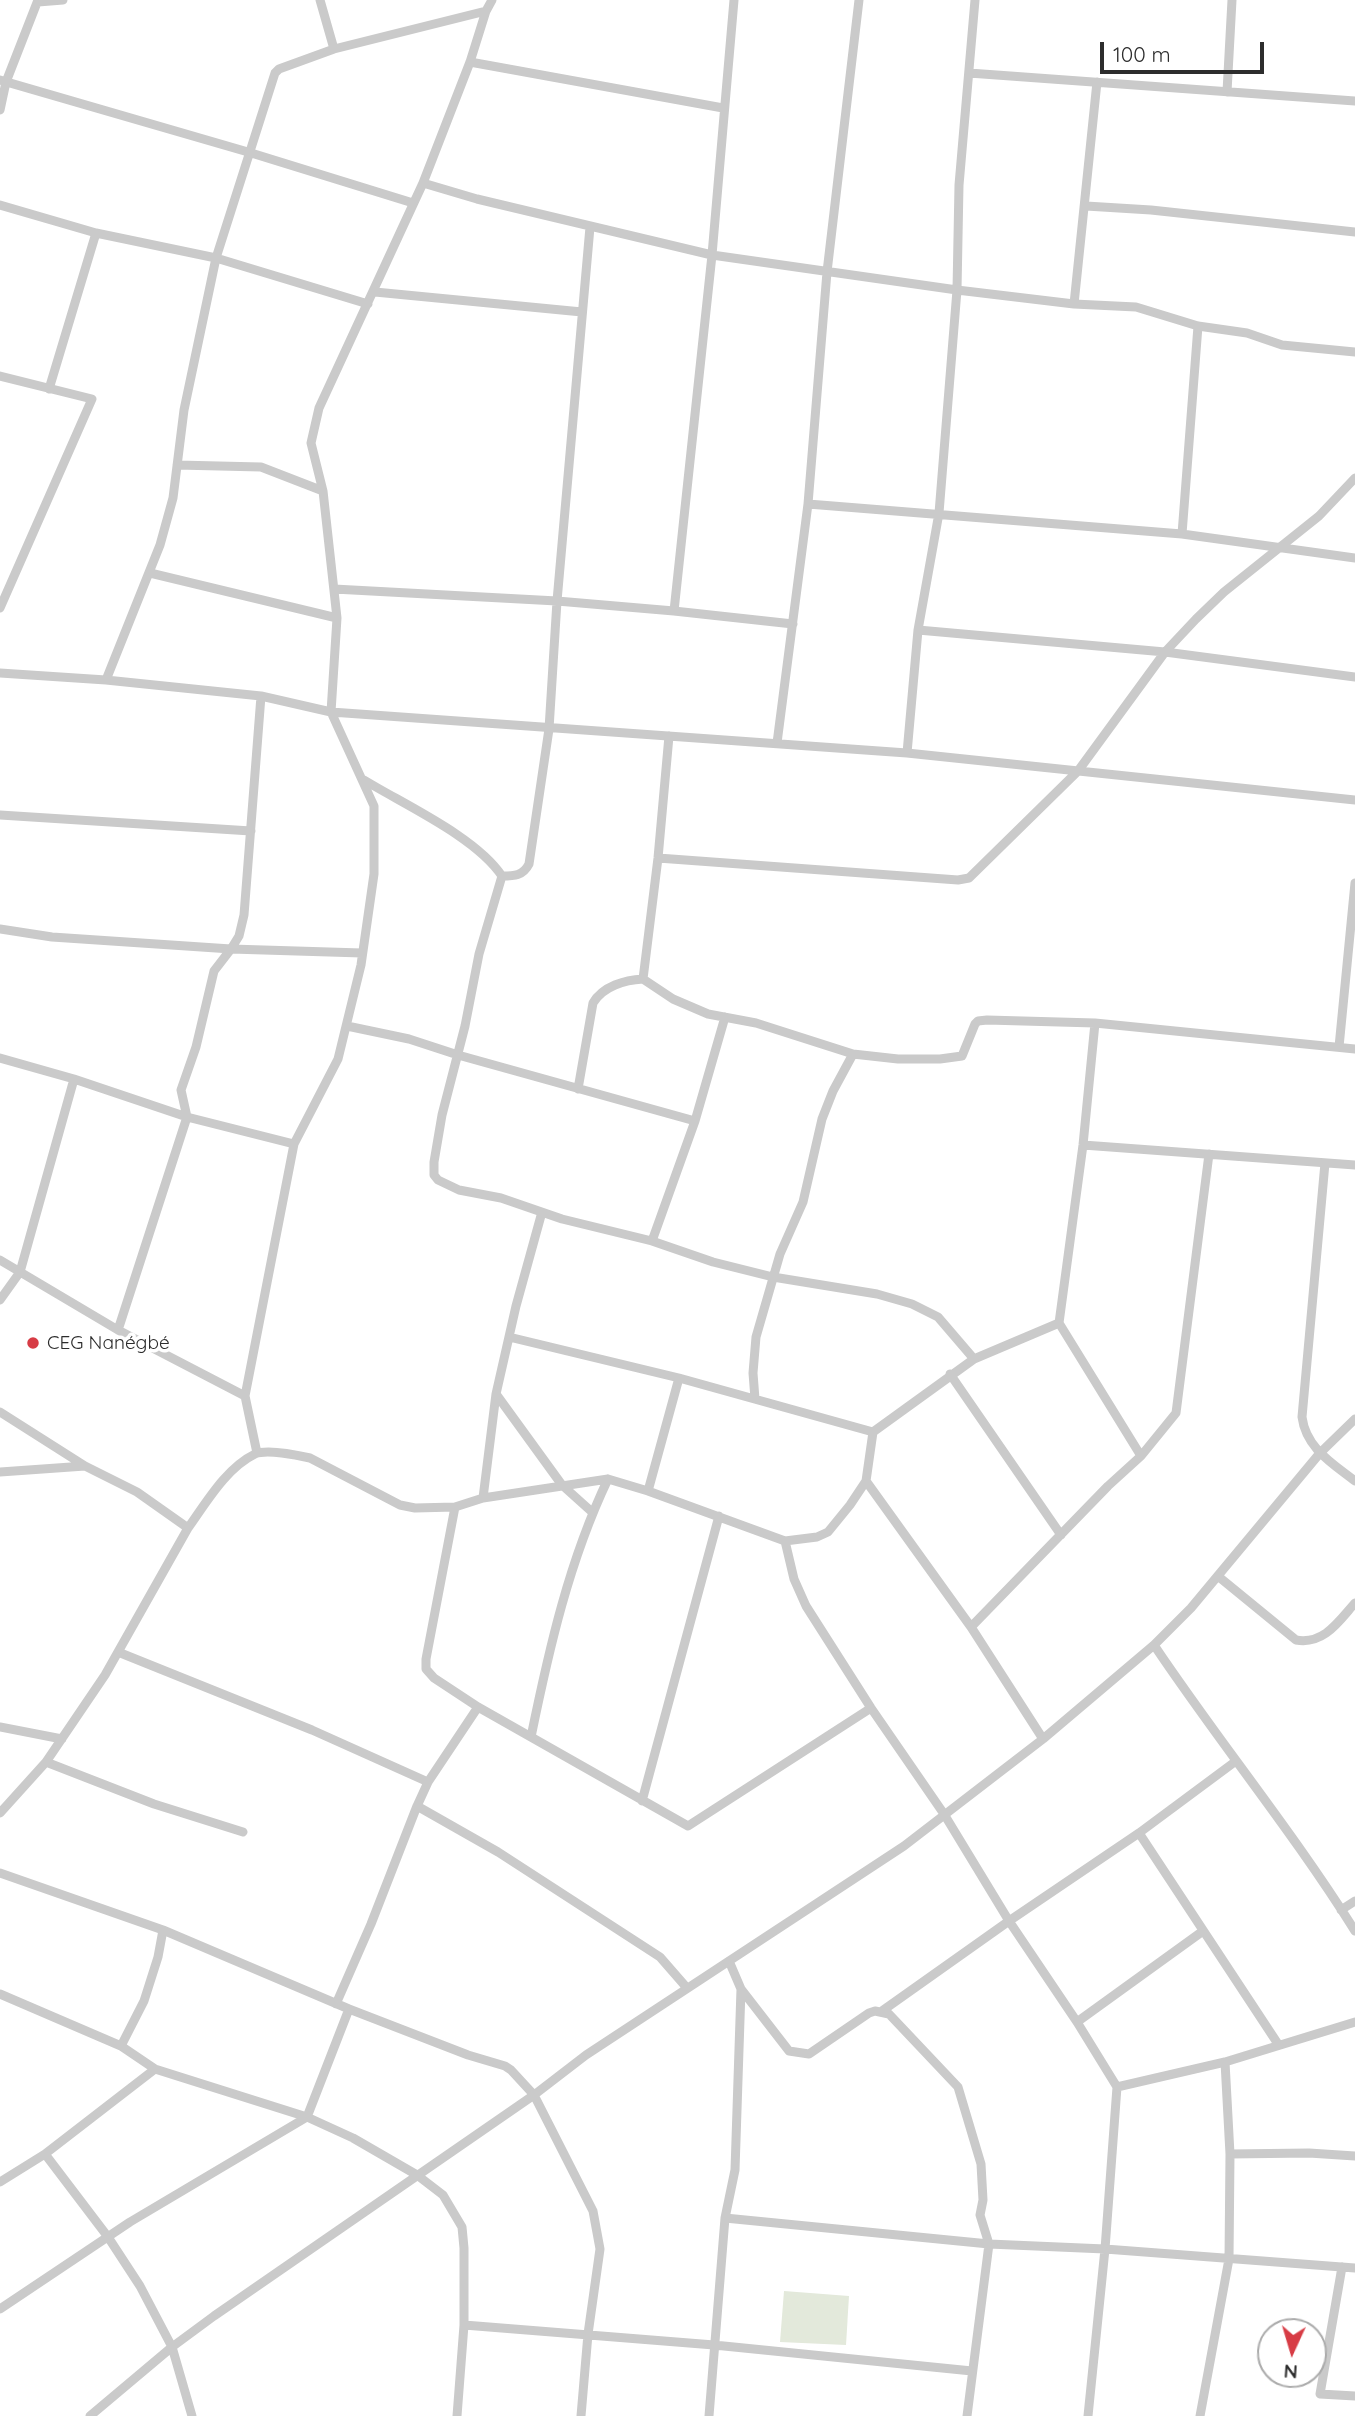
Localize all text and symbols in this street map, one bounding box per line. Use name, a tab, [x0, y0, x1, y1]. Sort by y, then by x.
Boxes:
scale bar	[1103, 28, 1268, 72]
text: 100 m	[1113, 41, 1171, 67]
place label: CEG Nanégbé	[47, 1332, 170, 1354]
marker: CEG Nanégbé	[25, 1335, 41, 1351]
north arrow	[1257, 2318, 1327, 2388]
text: N	[1283, 2359, 1298, 2384]

